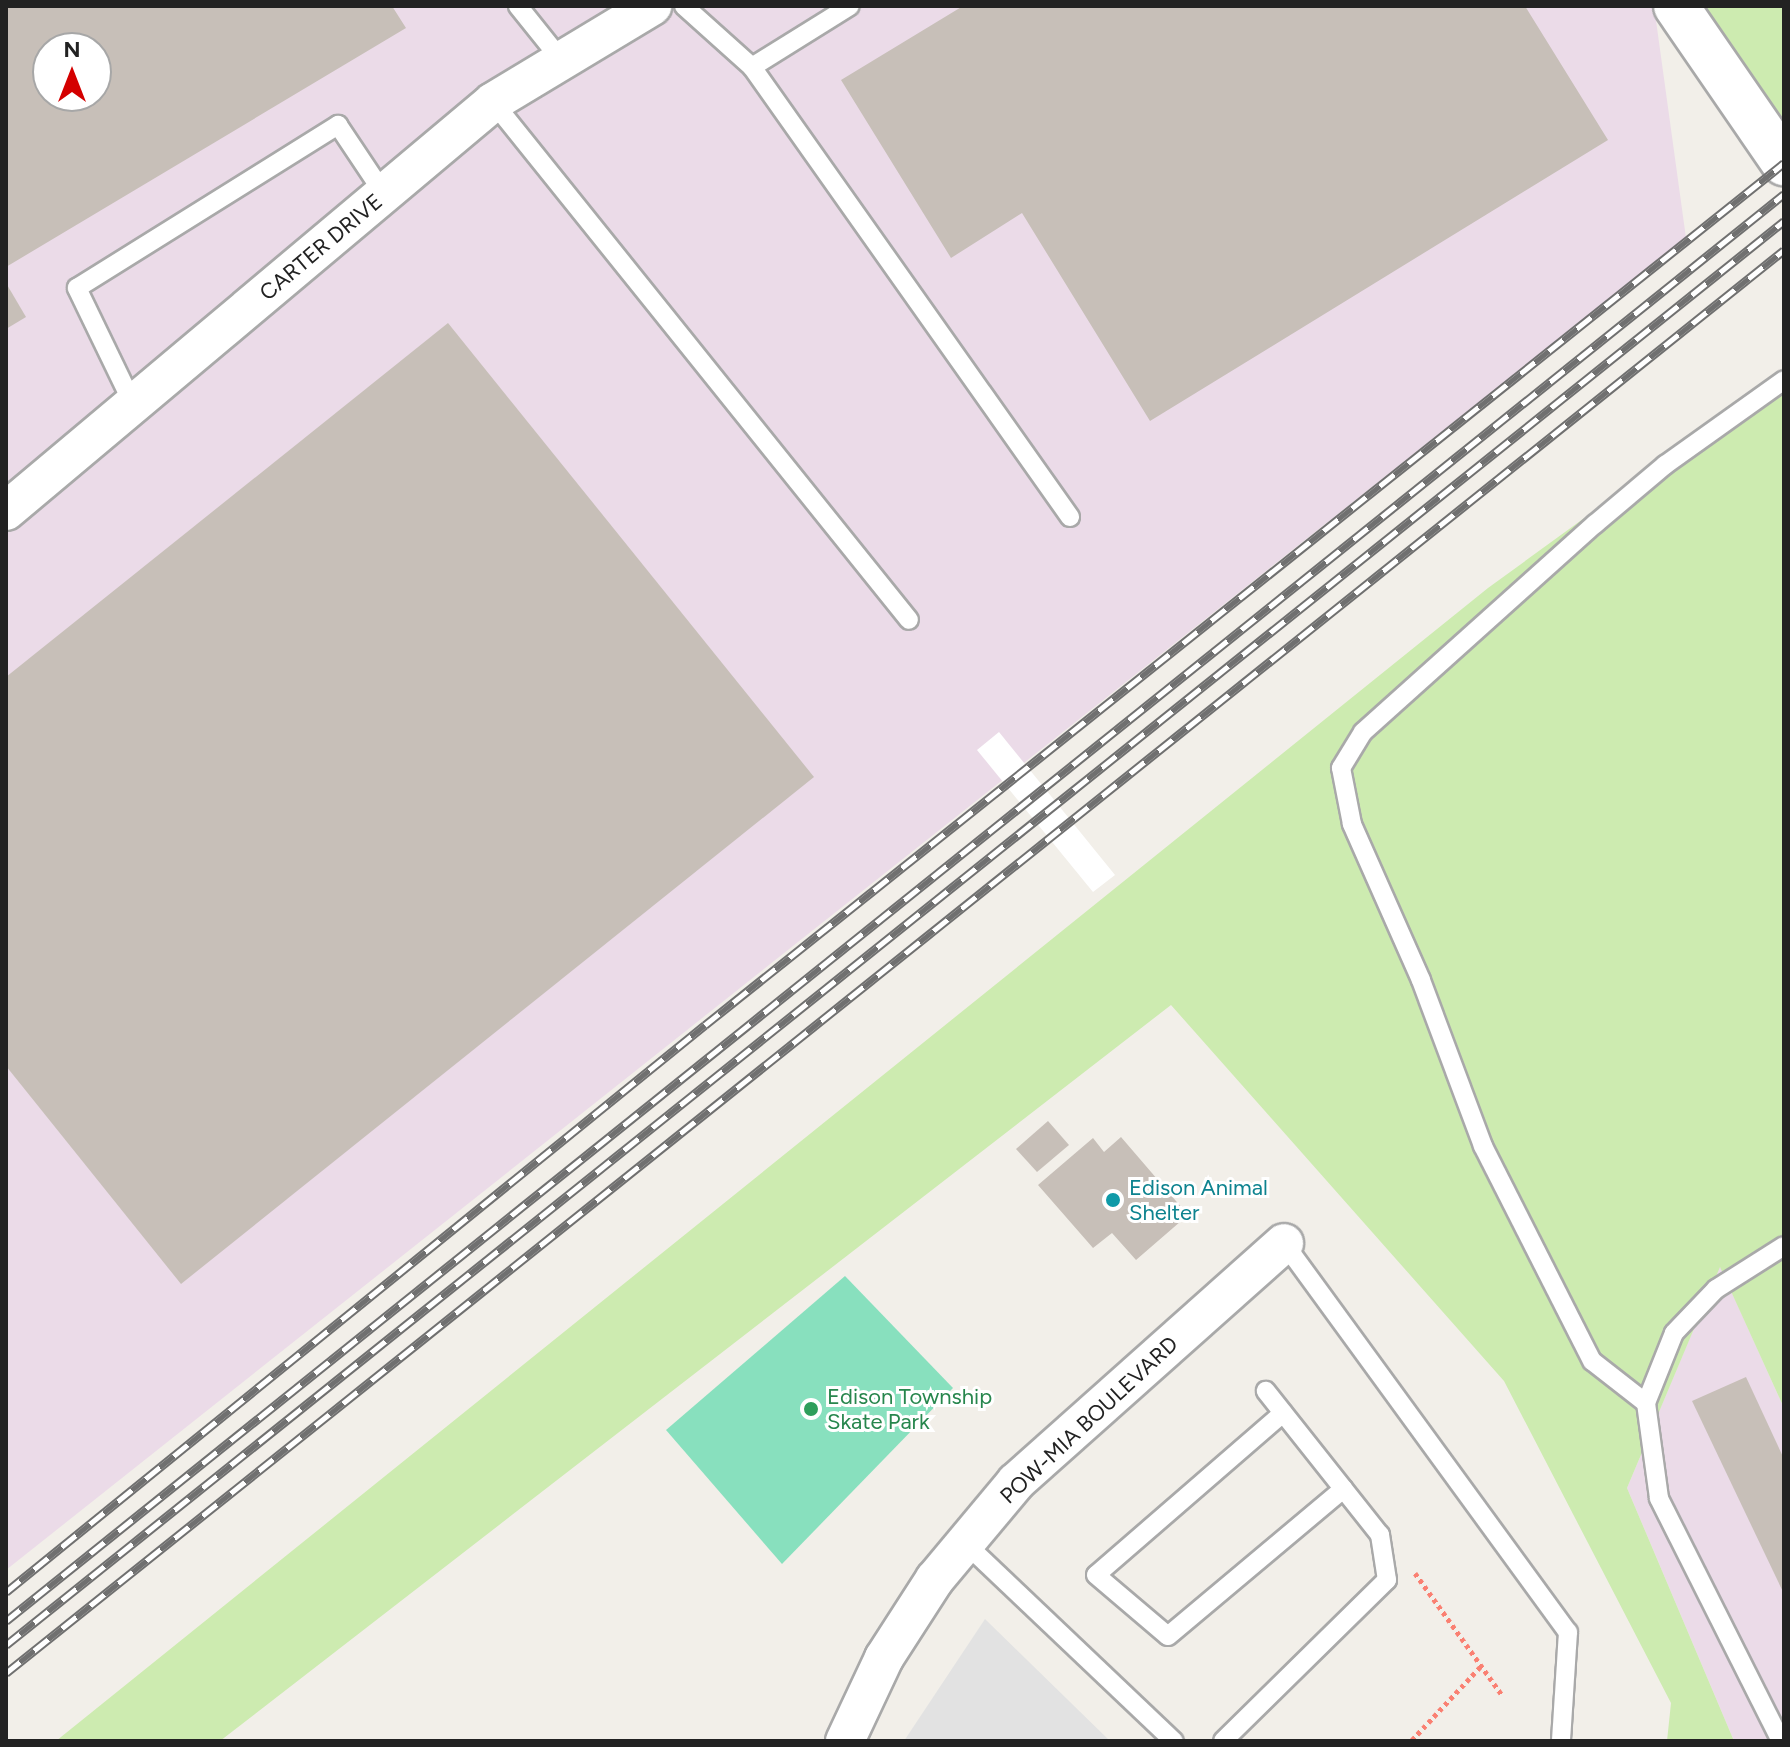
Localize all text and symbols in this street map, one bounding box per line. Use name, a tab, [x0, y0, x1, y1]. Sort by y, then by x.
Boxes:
north arrow	[32, 32, 112, 112]
text: N	[63, 36, 81, 63]
street label: CARTER DRIVE	[254, 188, 388, 306]
place label: Edison Animal Shelter	[1129, 1174, 1268, 1226]
marker: Edison Animal Shelter	[1104, 1191, 1122, 1209]
street label: POW-MIA BOULEVARD	[995, 1331, 1183, 1509]
place label: Edison Township Skate Park	[827, 1383, 992, 1434]
marker: Edison Township Skate Park	[802, 1400, 820, 1418]

